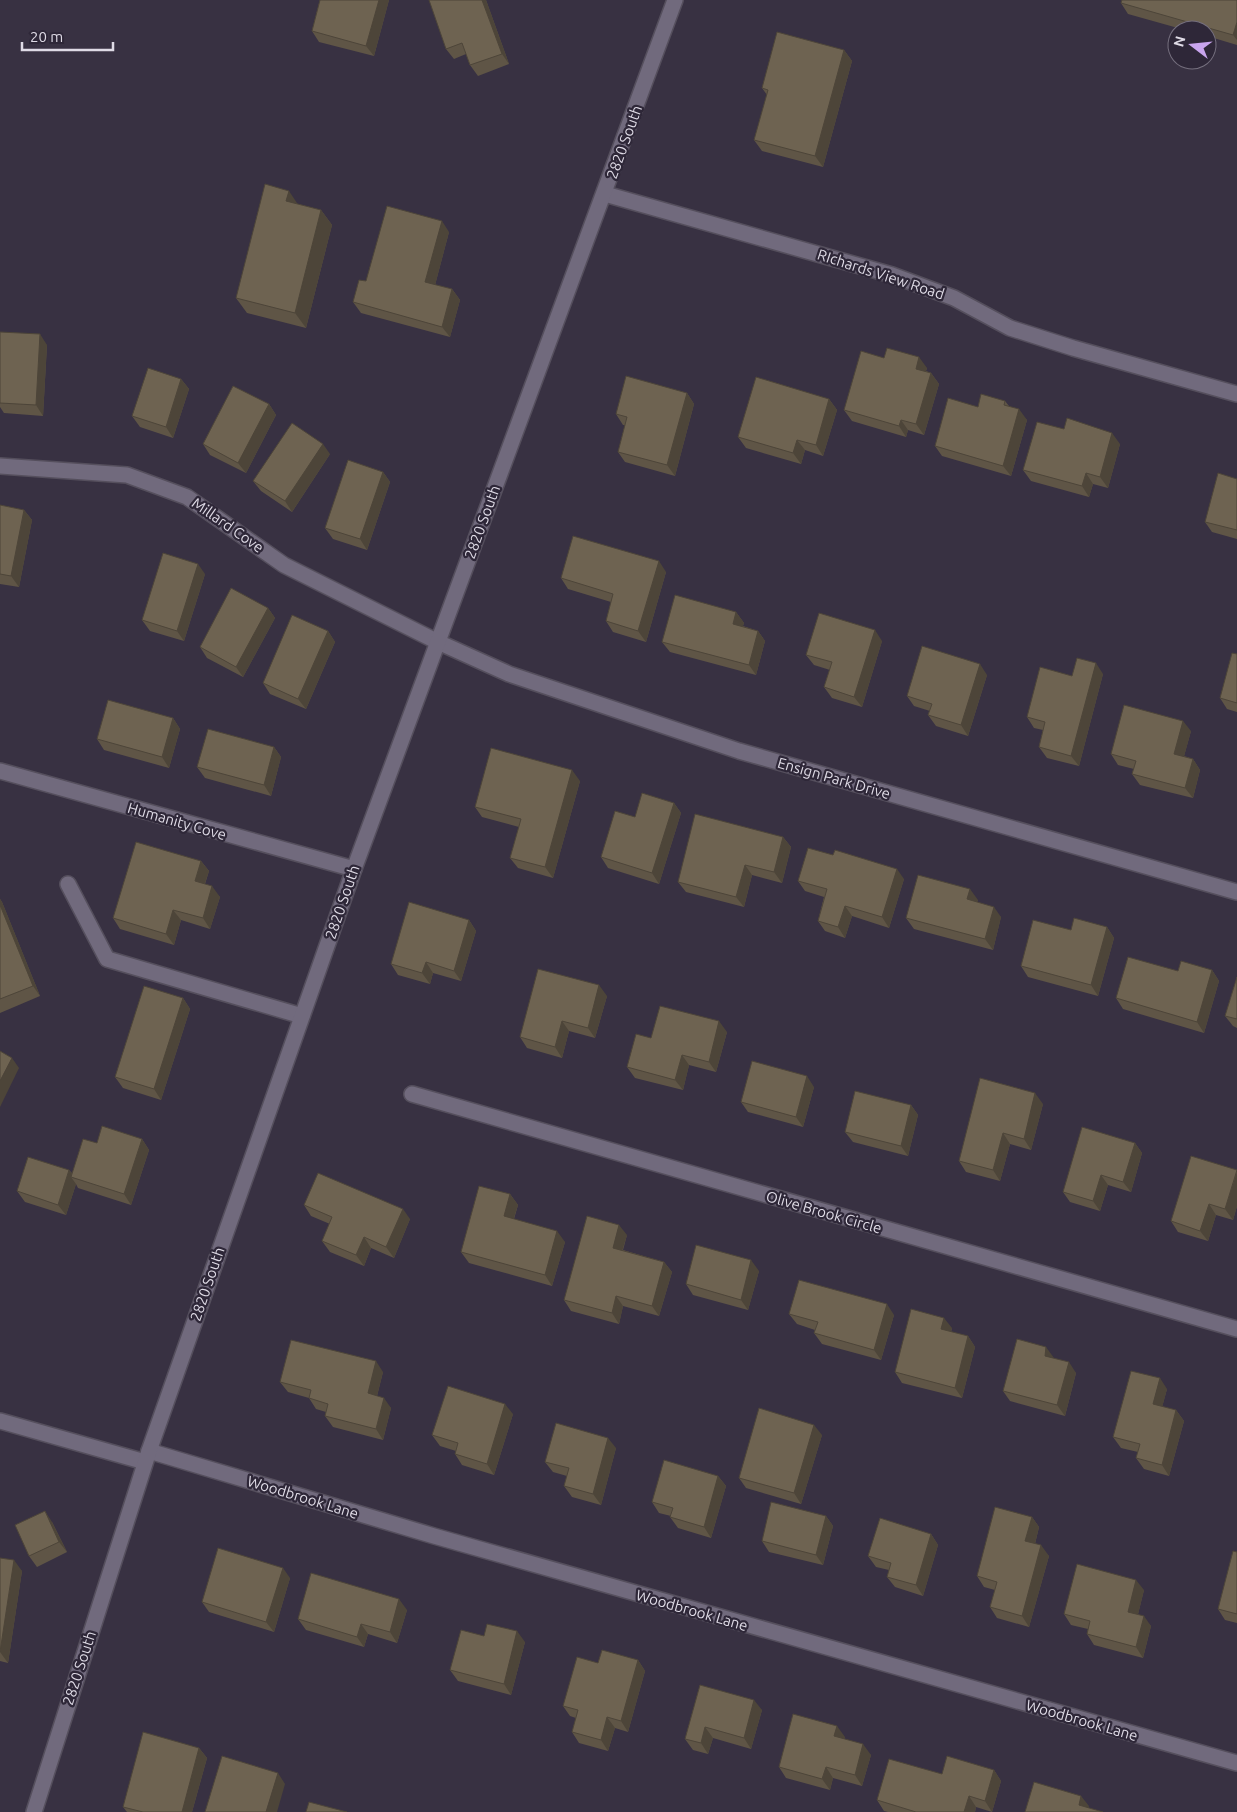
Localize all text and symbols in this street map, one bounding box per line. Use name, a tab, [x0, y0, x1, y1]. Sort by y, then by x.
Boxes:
scale bar	[22, 20, 114, 52]
north arrow	[1167, 20, 1217, 70]
text: 20 m	[30, 28, 63, 45]
text: N	[1170, 34, 1189, 49]
street label: 2820 South	[603, 103, 645, 181]
street label: RIchards View Road	[815, 245, 947, 303]
street label: 2820 South	[461, 483, 503, 561]
street label: Millard Cove	[189, 494, 267, 556]
street label: Ensign Park Drive	[776, 754, 892, 802]
street label: Humanity Cove	[126, 799, 228, 843]
street label: 2820 South	[321, 863, 363, 941]
street label: Olive Brook Circle	[764, 1187, 884, 1237]
street label: 2820 South	[186, 1245, 228, 1323]
street label: Woodbrook Lane	[245, 1472, 361, 1522]
street label: Woodbrook Lane	[634, 1586, 750, 1634]
street label: 2820 South	[59, 1629, 99, 1707]
street label: Woodbrook Lane	[1024, 1696, 1140, 1744]

